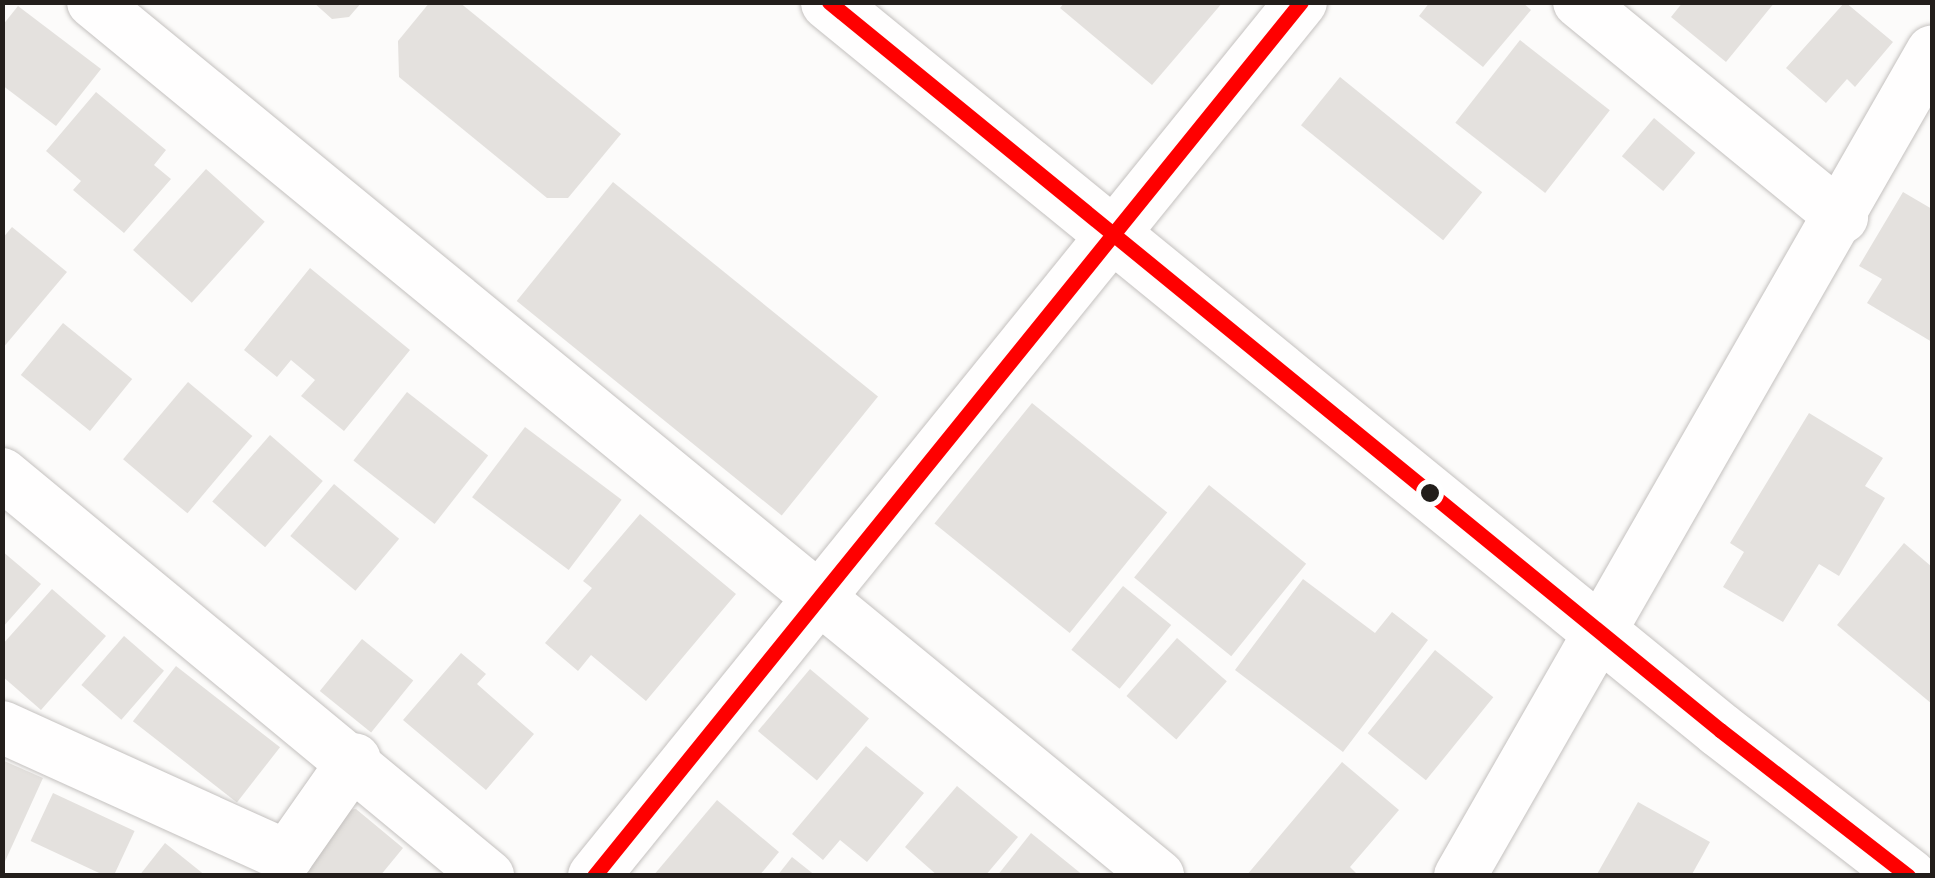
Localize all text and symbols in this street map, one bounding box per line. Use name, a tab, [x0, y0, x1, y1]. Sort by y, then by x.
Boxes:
unlabelled marker	[1420, 483, 1440, 503]

